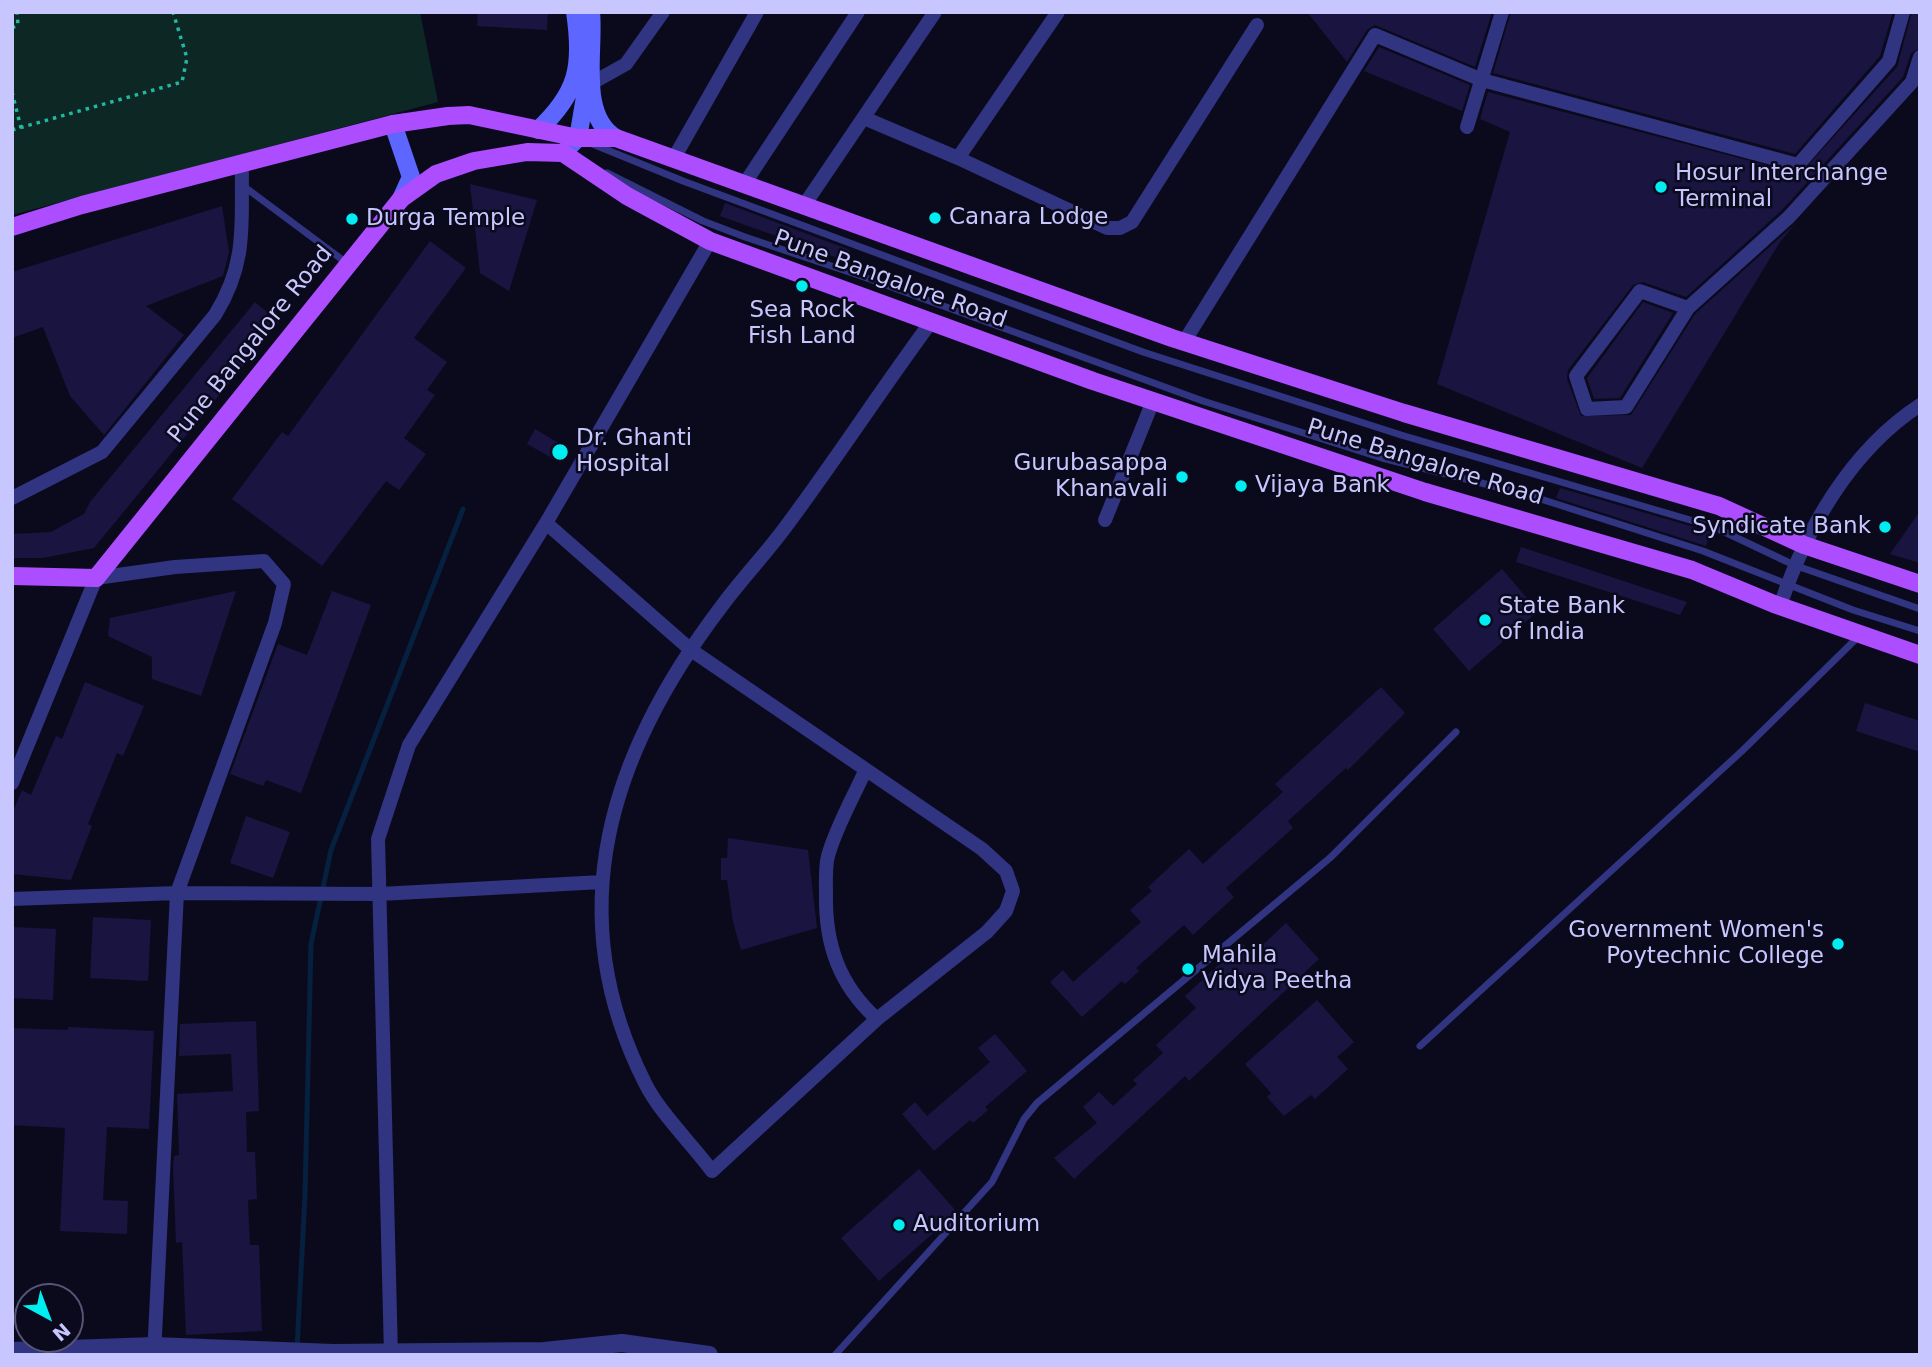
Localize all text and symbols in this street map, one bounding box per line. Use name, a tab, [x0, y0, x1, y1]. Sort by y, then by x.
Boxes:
place label: Hosur Interchange Terminal	[1675, 160, 1888, 214]
marker: Hosur Interchange Terminal	[1653, 179, 1669, 195]
place label: Canara Lodge	[949, 204, 1109, 232]
place label: Durga Temple	[366, 205, 525, 233]
marker: Canara Lodge	[927, 210, 943, 226]
marker: Durga Temple	[344, 211, 360, 227]
street label: Pune Bangalore Road	[770, 225, 1010, 335]
street label: Pune Bangalore Road	[163, 241, 339, 449]
marker: Sea Rock Fish Land	[794, 278, 810, 294]
place label: Sea Rock Fish Land	[748, 297, 856, 351]
street label: Pune Bangalore Road	[1303, 414, 1547, 512]
place label: Dr. Ghanti Hospital	[576, 425, 692, 479]
marker: Dr. Ghanti Hospital	[550, 442, 570, 462]
place label: Gurubasappa Khanavali	[1014, 450, 1168, 504]
marker: Gurubasappa Khanavali	[1174, 469, 1190, 485]
place label: Vijaya Bank	[1255, 472, 1390, 500]
marker: Vijaya Bank	[1233, 478, 1249, 494]
place label: Syndicate Bank	[1692, 513, 1871, 541]
marker: Syndicate Bank	[1877, 519, 1893, 535]
place label: State Bank of India	[1499, 593, 1625, 647]
marker: State Bank of India	[1477, 612, 1493, 628]
place label: Government Women's Poytechnic College	[1568, 917, 1824, 971]
marker: Government Women's Poytechnic College	[1830, 936, 1846, 952]
place label: Mahila Vidya Peetha	[1202, 942, 1352, 996]
marker: Mahila Vidya Peetha	[1180, 961, 1196, 977]
place label: Auditorium	[913, 1211, 1040, 1239]
marker: Auditorium	[891, 1217, 907, 1233]
north arrow	[14, 1283, 84, 1353]
text: N	[48, 1319, 75, 1346]

